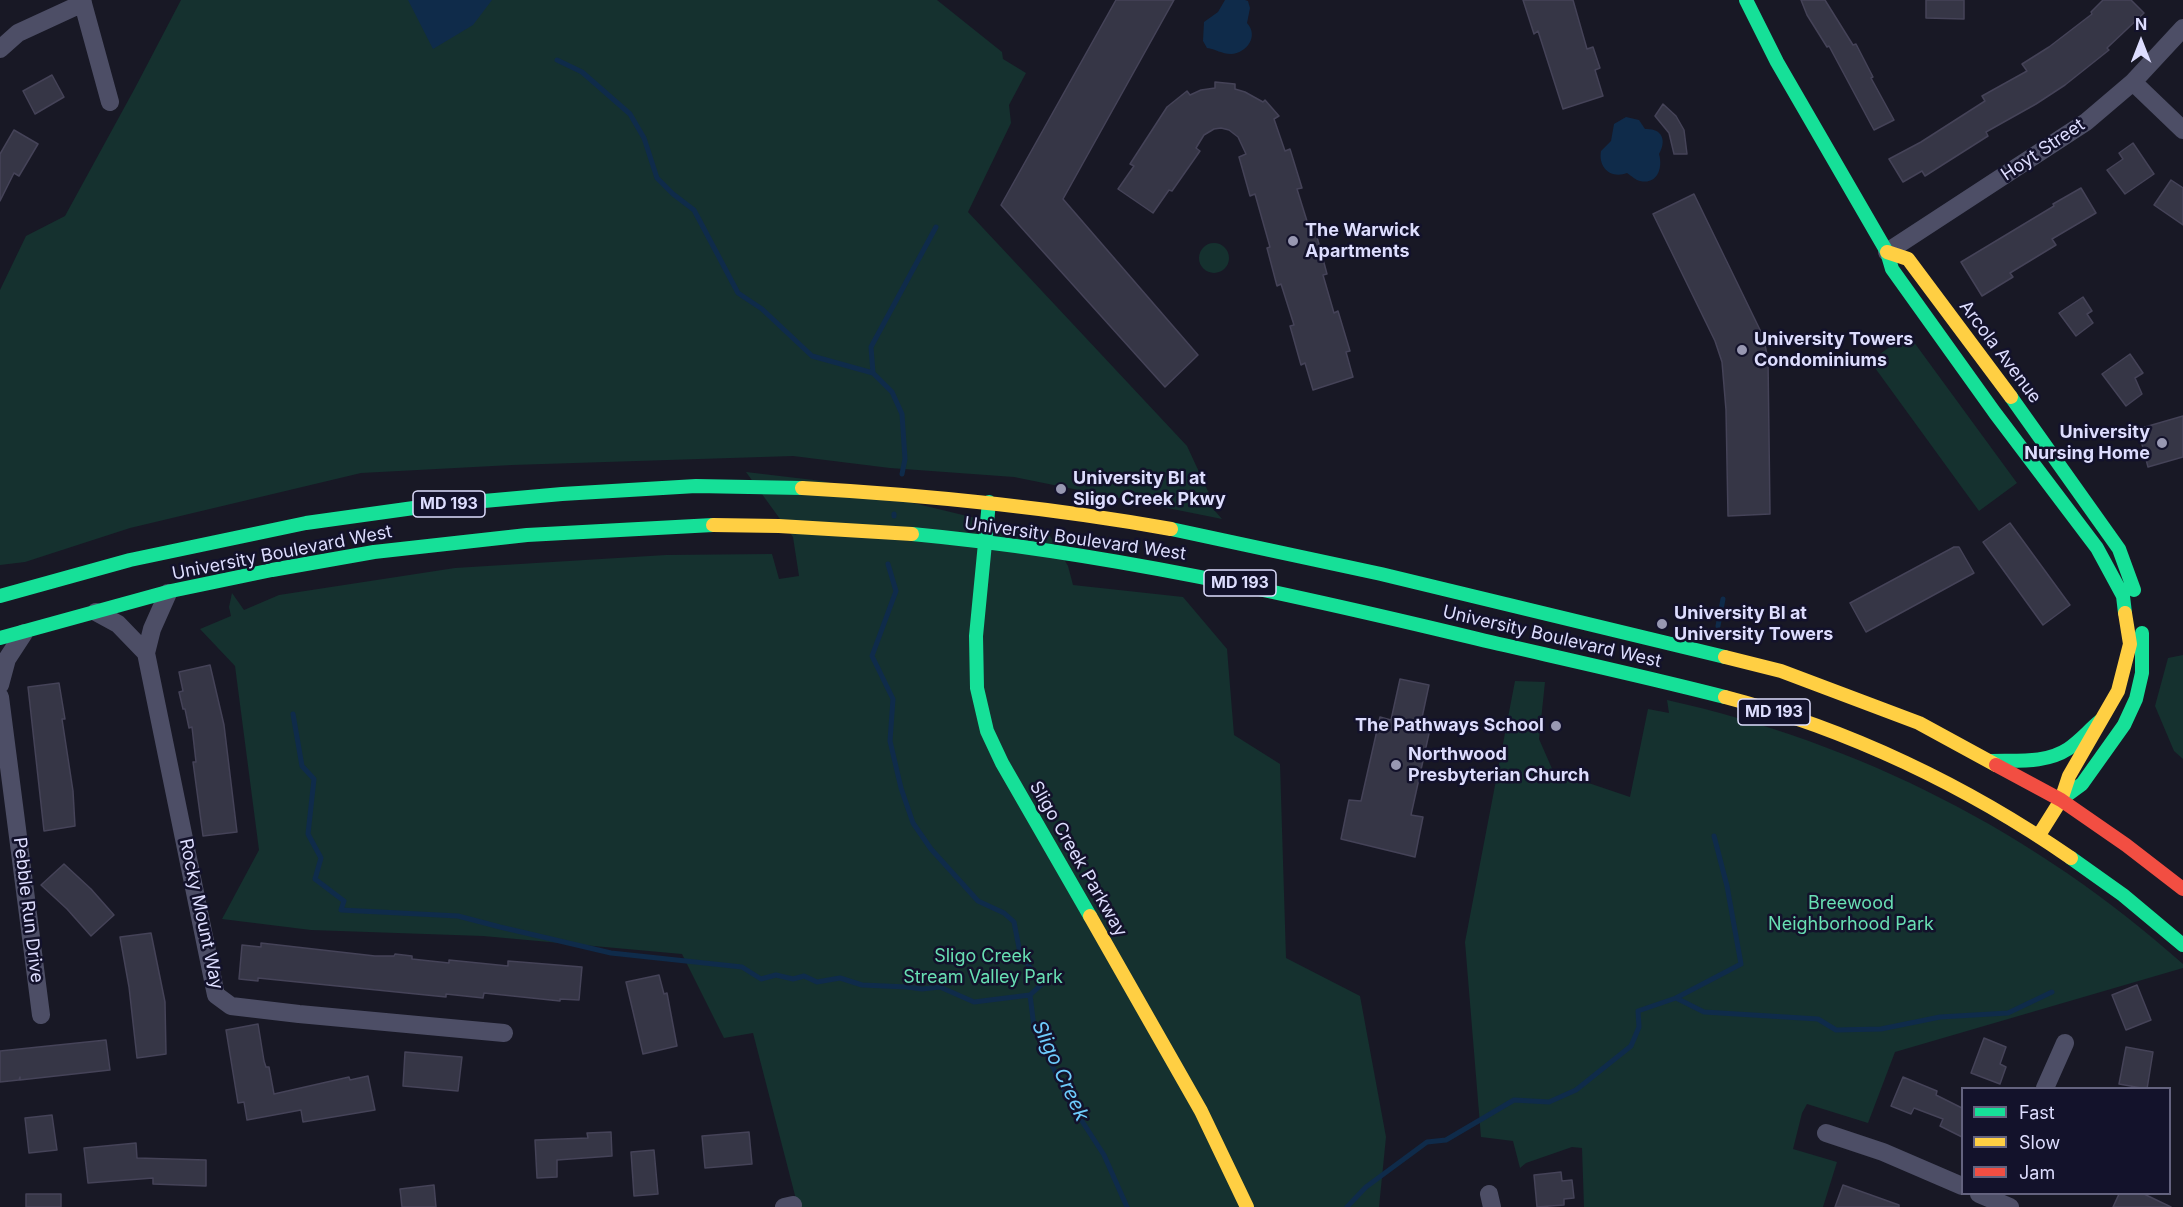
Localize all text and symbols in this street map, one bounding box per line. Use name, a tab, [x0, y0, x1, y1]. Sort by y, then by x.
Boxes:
north arrow	[2111, 12, 2171, 72]
text: N	[2135, 14, 2147, 34]
street label: Hoyt Street	[1997, 114, 2089, 186]
place label: The Warwick Apartments	[1305, 220, 1420, 262]
marker: The Warwick Apartments	[1286, 234, 1300, 248]
street label: Arcola Avenue	[1954, 296, 2046, 408]
place label: University Towers Condominiums	[1754, 329, 1913, 372]
marker: University Towers Condominiums	[1735, 343, 1749, 357]
place label: University Nursing Home	[2024, 422, 2150, 464]
marker: University Nursing Home	[2155, 436, 2169, 450]
place label: University Bl at Sligo Creek Pkwy	[1073, 468, 1226, 510]
marker: University Bl at Sligo Creek Pkwy	[1054, 482, 1068, 496]
road number: MD 193	[413, 491, 485, 517]
street label: University Boulevard West	[963, 513, 1187, 565]
street label: University Boulevard West	[170, 521, 394, 585]
road number: MD 193	[1204, 570, 1276, 596]
street label: University Boulevard West	[1441, 601, 1663, 673]
place label: University Bl at University Towers	[1674, 603, 1833, 646]
marker: University Bl at University Towers	[1655, 617, 1669, 631]
road number: MD 193	[1738, 699, 1810, 725]
place label: The Pathways School	[1355, 715, 1544, 737]
marker: The Pathways School	[1549, 719, 1563, 733]
place label: Northwood Presbyterian Church	[1408, 744, 1589, 786]
marker: Northwood Presbyterian Church	[1389, 758, 1403, 772]
street label: Sligo Creek Parkway	[1025, 777, 1131, 941]
street label: Pebble Run Drive	[8, 836, 48, 984]
street label: Rocky Mount Way	[174, 837, 228, 991]
park label: Breewood Neighborhood Park	[1768, 893, 1934, 936]
park label: Sligo Creek Stream Valley Park	[903, 946, 1063, 988]
water label: Sligo Creek	[1026, 1017, 1094, 1125]
legend	[1961, 1087, 2171, 1195]
text: Fast	[2019, 1102, 2055, 1123]
text: Slow	[2019, 1132, 2060, 1153]
text: Jam	[2019, 1162, 2055, 1183]

